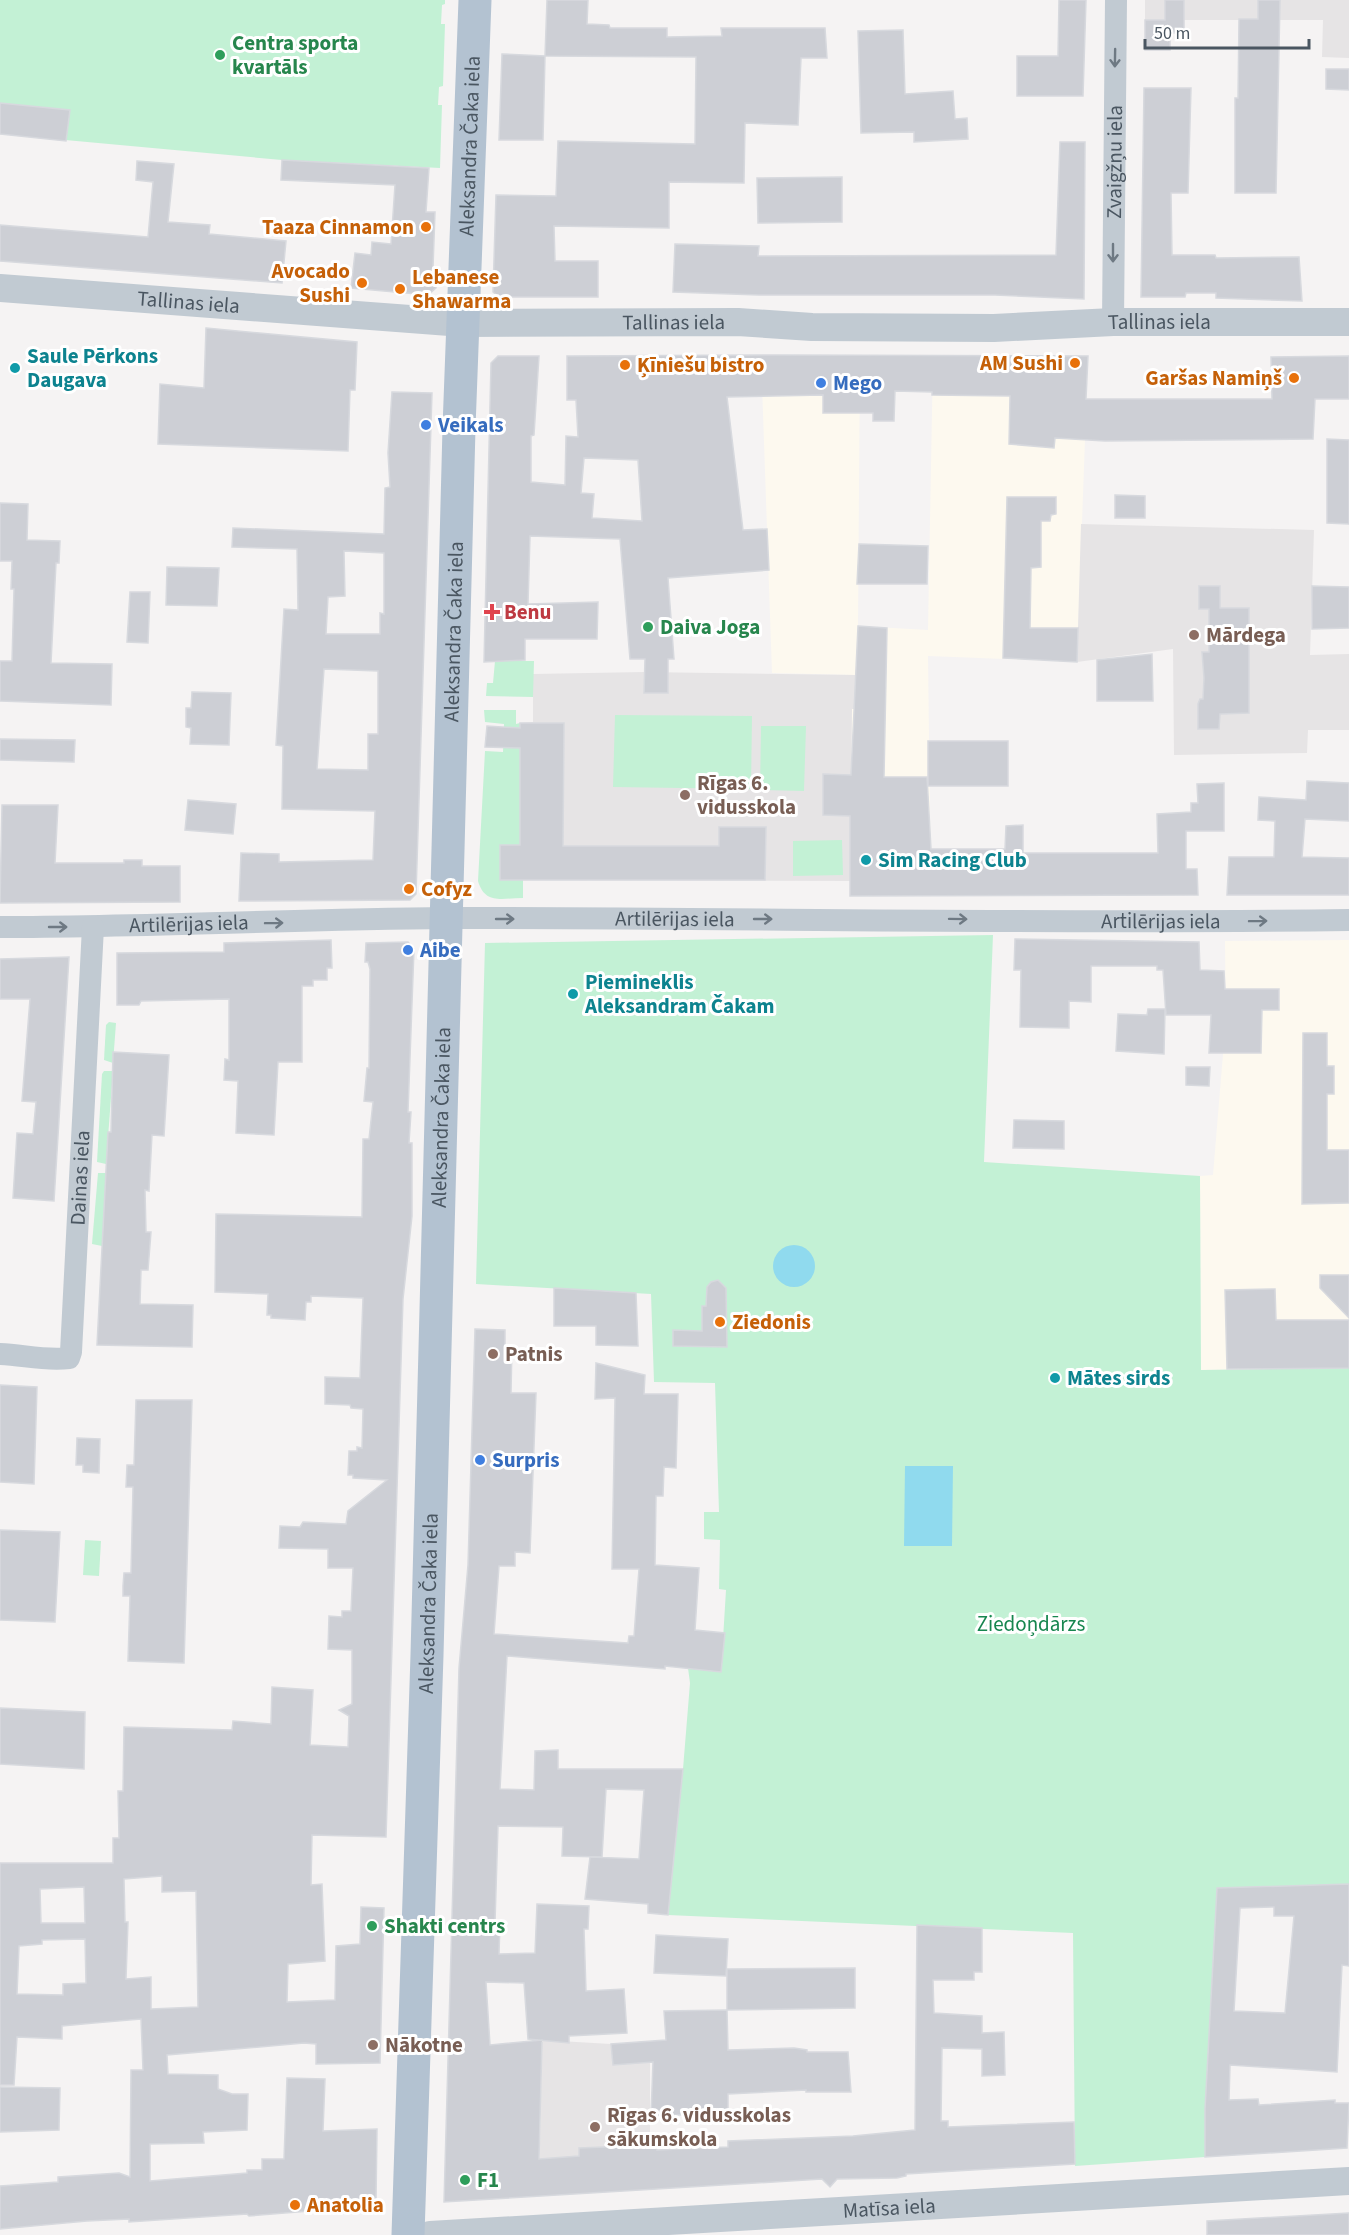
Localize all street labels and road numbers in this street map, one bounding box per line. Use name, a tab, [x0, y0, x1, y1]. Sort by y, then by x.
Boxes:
street label: Aleksandra Čaka iela	[451, 55, 488, 237]
street label: Zvaigžņu iela	[1099, 105, 1130, 219]
street label: Tallinas iela	[136, 283, 241, 321]
street label: Tallinas iela	[622, 307, 725, 337]
street label: Tallinas iela	[1107, 307, 1211, 337]
street label: Aleksandra Čaka iela	[436, 541, 471, 722]
street label: Artilērijas iela	[615, 904, 735, 934]
street label: Artilērijas iela	[1101, 906, 1221, 936]
street label: Artilērijas iela	[129, 907, 249, 940]
street label: Aleksandra Čaka iela	[424, 1027, 458, 1208]
street label: Dainas iela	[63, 1129, 97, 1226]
street label: Aleksandra Čaka iela	[411, 1513, 446, 1694]
street label: Matīsa iela	[842, 2190, 937, 2226]

